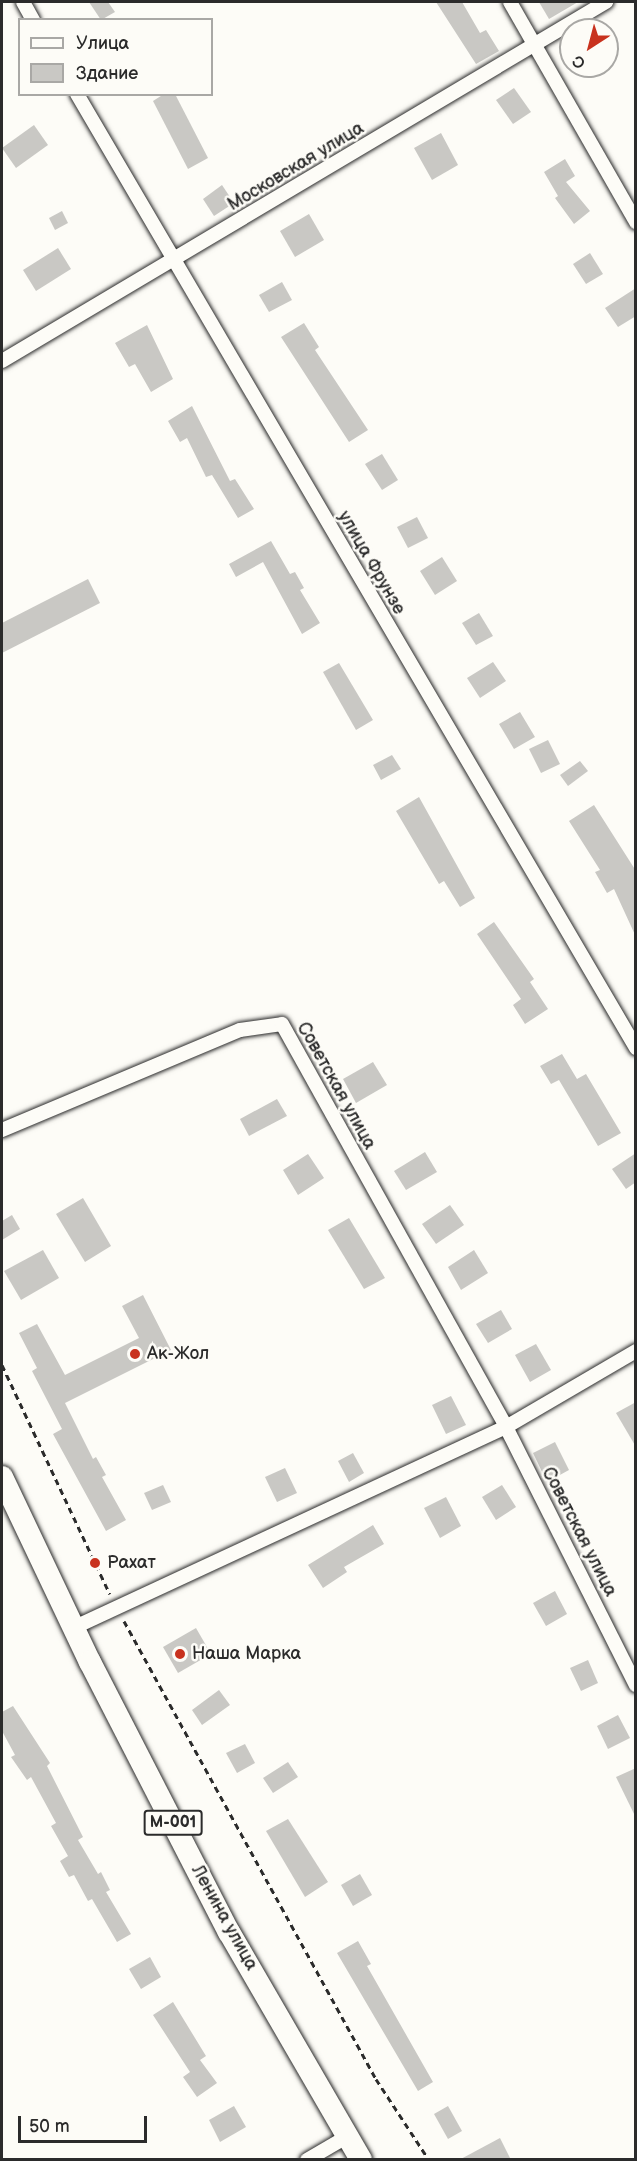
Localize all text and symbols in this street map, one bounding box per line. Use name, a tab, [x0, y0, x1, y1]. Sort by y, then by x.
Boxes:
legend	[18, 18, 213, 96]
north arrow	[559, 18, 619, 78]
text: Улица	[76, 33, 129, 54]
text: С	[569, 50, 589, 72]
text: Здание	[76, 63, 138, 84]
street label: Московская улица	[224, 118, 368, 216]
street label: улица Фрунзе	[333, 507, 409, 619]
street label: Советская улица	[292, 1018, 380, 1154]
place label: Ак-Жол	[147, 1343, 209, 1365]
marker: Ак-Жол	[128, 1347, 142, 1361]
street label: Советская улица	[537, 1464, 621, 1600]
place label: Рахат	[107, 1552, 156, 1574]
marker: Рахат	[88, 1556, 102, 1570]
place label: Наша Марка	[192, 1643, 301, 1665]
marker: Наша Марка	[173, 1647, 187, 1661]
road number: М-001	[143, 1810, 203, 1836]
street label: Ленина улица	[186, 1862, 262, 1974]
scale bar	[21, 2104, 150, 2142]
text: 50 m	[29, 2116, 70, 2137]

